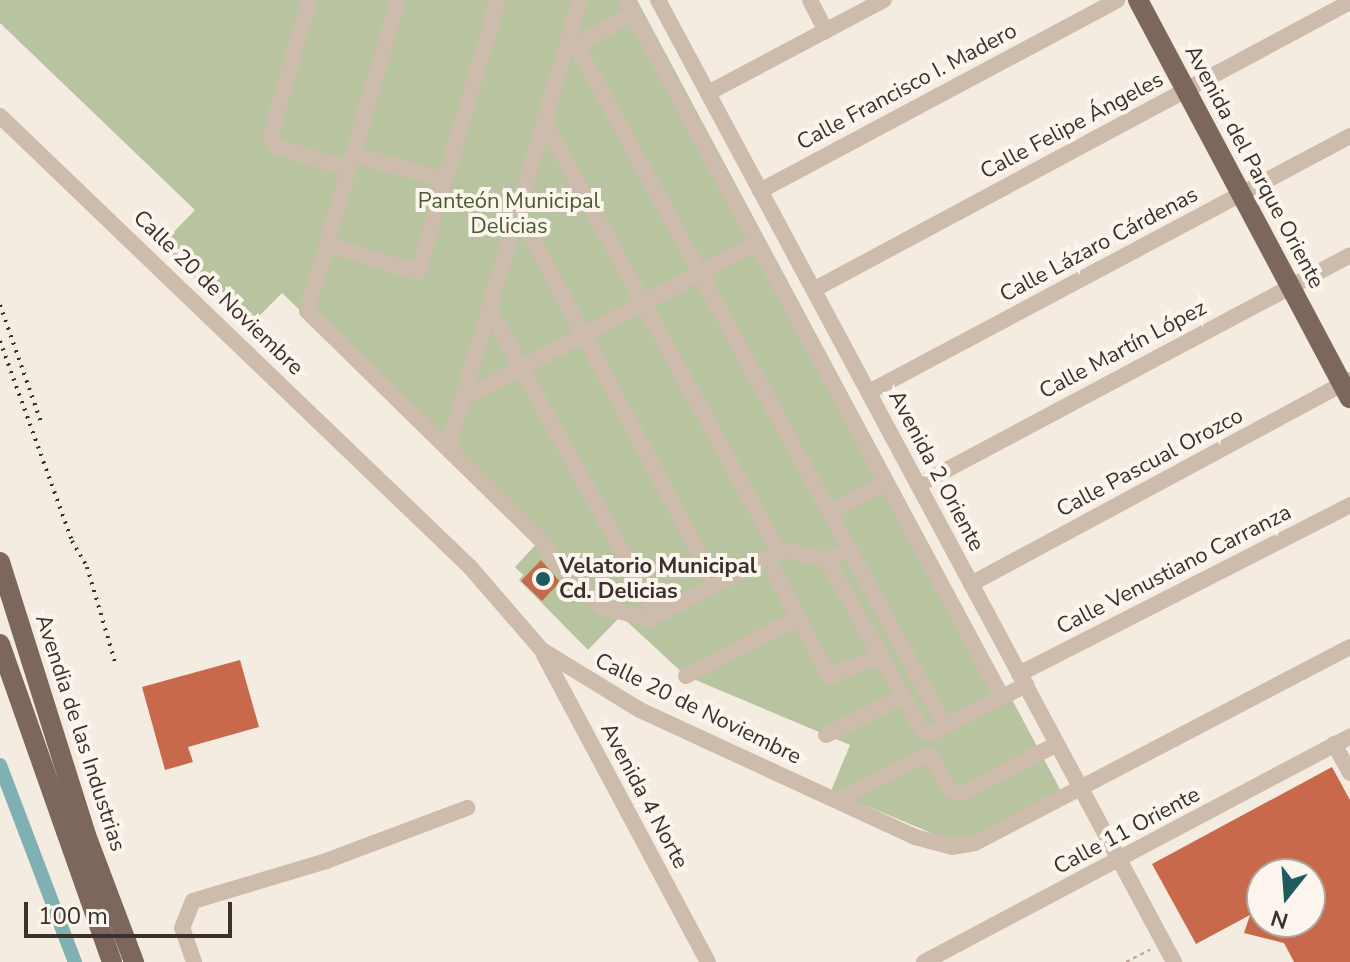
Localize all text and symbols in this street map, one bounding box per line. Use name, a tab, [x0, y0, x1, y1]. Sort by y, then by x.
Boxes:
street label: Calle Francisco I. Madero	[793, 18, 1021, 156]
street label: Avenida del Parque Oriente	[1179, 41, 1329, 293]
street label: Calle Felipe Ángeles	[976, 67, 1168, 185]
street label: Calle Lázaro Cárdenas	[995, 182, 1203, 308]
park label: Panteón Municipal Delicias	[418, 188, 600, 240]
street label: Calle 20 de Noviembre	[127, 205, 309, 381]
street label: Calle Martín López	[1035, 295, 1211, 405]
street label: Avenida 2 Oriente	[882, 386, 990, 556]
street label: Calle Pascual Orozco	[1052, 403, 1248, 523]
street label: Calle Venustiano Carranza	[1052, 499, 1296, 641]
place label: Velatorio Municipal Cd. Delicias	[559, 553, 757, 604]
marker: Velatorio Municipal Cd. Delicias	[534, 570, 552, 588]
street label: Avendia de las Industrias	[29, 611, 131, 855]
street label: Calle 20 de Noviembre	[591, 648, 805, 770]
street label: Avenida 4 Norte	[595, 719, 693, 873]
street label: Calle 11 Oriente	[1049, 781, 1205, 881]
north arrow	[1246, 858, 1326, 938]
scale bar	[28, 886, 236, 936]
text: 100 m	[38, 900, 108, 932]
text: N	[1267, 902, 1292, 936]

